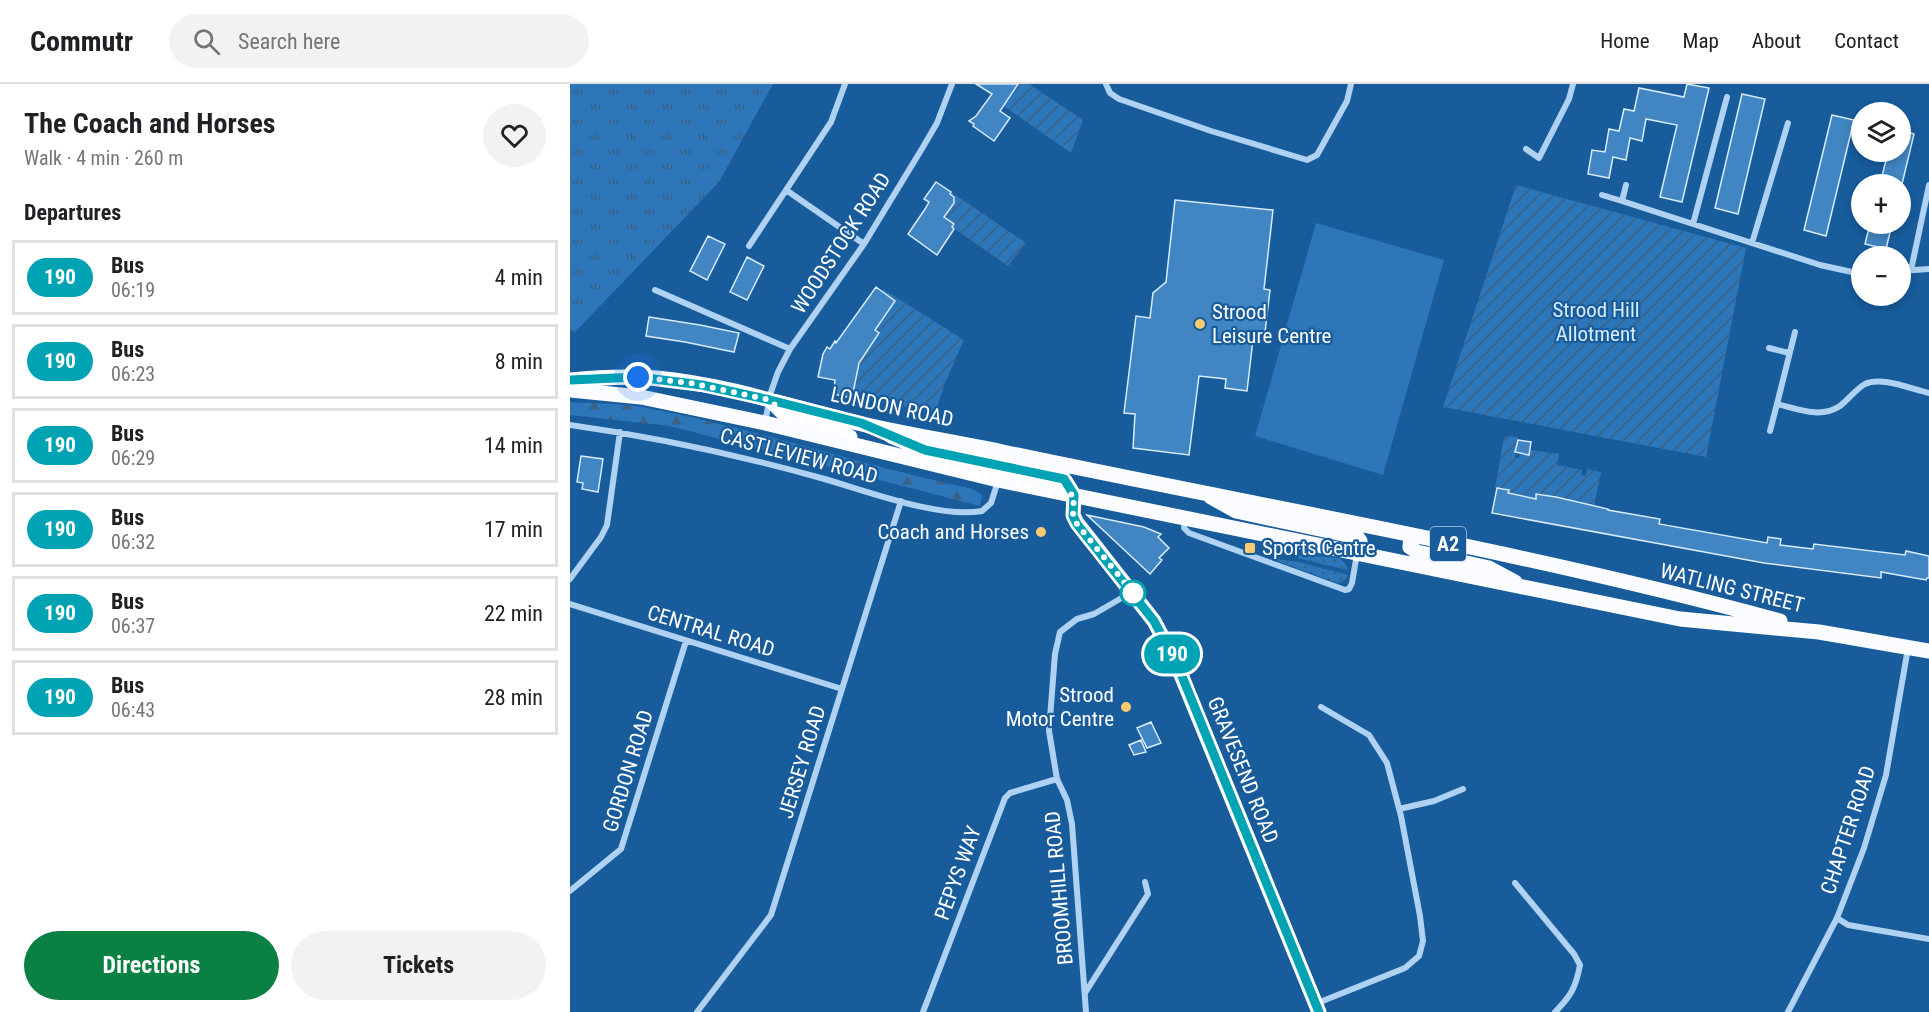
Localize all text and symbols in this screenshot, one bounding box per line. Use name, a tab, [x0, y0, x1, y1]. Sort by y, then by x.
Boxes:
search box	[169, 14, 589, 68]
text: Commutr	[30, 25, 133, 58]
icon: search	[190, 25, 223, 58]
text: Search here	[238, 29, 340, 54]
text: Home	[1600, 29, 1650, 53]
text: Map	[1683, 29, 1719, 53]
text: About	[1752, 29, 1801, 53]
text: Contact	[1834, 29, 1899, 53]
map controls	[1851, 102, 1911, 306]
button: layers	[1851, 102, 1911, 162]
button: heart	[483, 104, 546, 167]
text: The Coach and Horses	[24, 107, 276, 140]
text: Walk · 4 min · 260 m	[24, 146, 183, 170]
street label: WOODSTOCK ROAD	[786, 168, 896, 318]
button: +	[1851, 174, 1911, 234]
text: Departures	[24, 200, 121, 225]
button: −	[1851, 246, 1911, 306]
text: Bus	[111, 253, 144, 278]
text: 190	[44, 265, 76, 289]
text: 4 min	[495, 265, 543, 290]
text: 06:19	[111, 278, 155, 302]
park label: Strood Hill Allotment	[1552, 298, 1640, 346]
place label: Strood Leisure Centre	[1212, 300, 1332, 348]
marker: Strood Leisure Centre	[1193, 317, 1207, 331]
text: Bus	[111, 337, 144, 362]
text: 190	[44, 349, 76, 373]
text: 8 min	[495, 349, 543, 374]
text: 06:23	[111, 362, 155, 386]
your location	[623, 362, 653, 392]
street label: LONDON ROAD	[828, 382, 956, 432]
text: Bus	[111, 421, 144, 446]
street label: CASTLEVIEW ROAD	[718, 423, 880, 489]
text: 190	[44, 433, 76, 457]
text: 14 min	[484, 433, 543, 458]
text: 06:29	[111, 446, 155, 470]
text: Bus	[111, 505, 144, 530]
text: 190	[44, 517, 76, 541]
text: 17 min	[484, 517, 543, 542]
place label: Coach and Horses	[877, 520, 1029, 544]
marker: Coach and Horses	[1034, 525, 1048, 539]
road number: A2	[1430, 527, 1466, 561]
text: 06:32	[111, 530, 155, 554]
place label: Sports Centre	[1262, 536, 1376, 560]
marker: Sports Centre	[1243, 541, 1257, 555]
street label: WATLING STREET	[1657, 558, 1807, 618]
unlabelled marker	[1120, 580, 1146, 606]
text: Bus	[111, 589, 144, 614]
street label: CENTRAL ROAD	[645, 600, 777, 662]
text: 190	[44, 601, 76, 625]
text: 22 min	[484, 601, 543, 626]
text: 06:37	[111, 614, 155, 638]
line badge: 190	[1138, 634, 1206, 674]
text: 190	[1156, 642, 1188, 666]
text: Bus	[111, 673, 144, 698]
place label: Strood Motor Centre	[1006, 683, 1114, 731]
text: 190	[44, 685, 76, 709]
text: 28 min	[484, 685, 543, 710]
street label: GRAVESEND ROAD	[1203, 693, 1283, 847]
text: 06:43	[111, 698, 155, 722]
marker: Strood Motor Centre	[1119, 700, 1133, 714]
street label: JERSEY ROAD	[773, 703, 831, 821]
street label: GORDON ROAD	[598, 707, 658, 835]
street label: CHAPTER ROAD	[1816, 763, 1880, 897]
street label: BROOMHILL ROAD	[1040, 810, 1078, 966]
street label: PEPYS WAY	[930, 823, 986, 923]
button: Directions	[24, 931, 279, 1000]
button: Tickets	[291, 931, 546, 1000]

